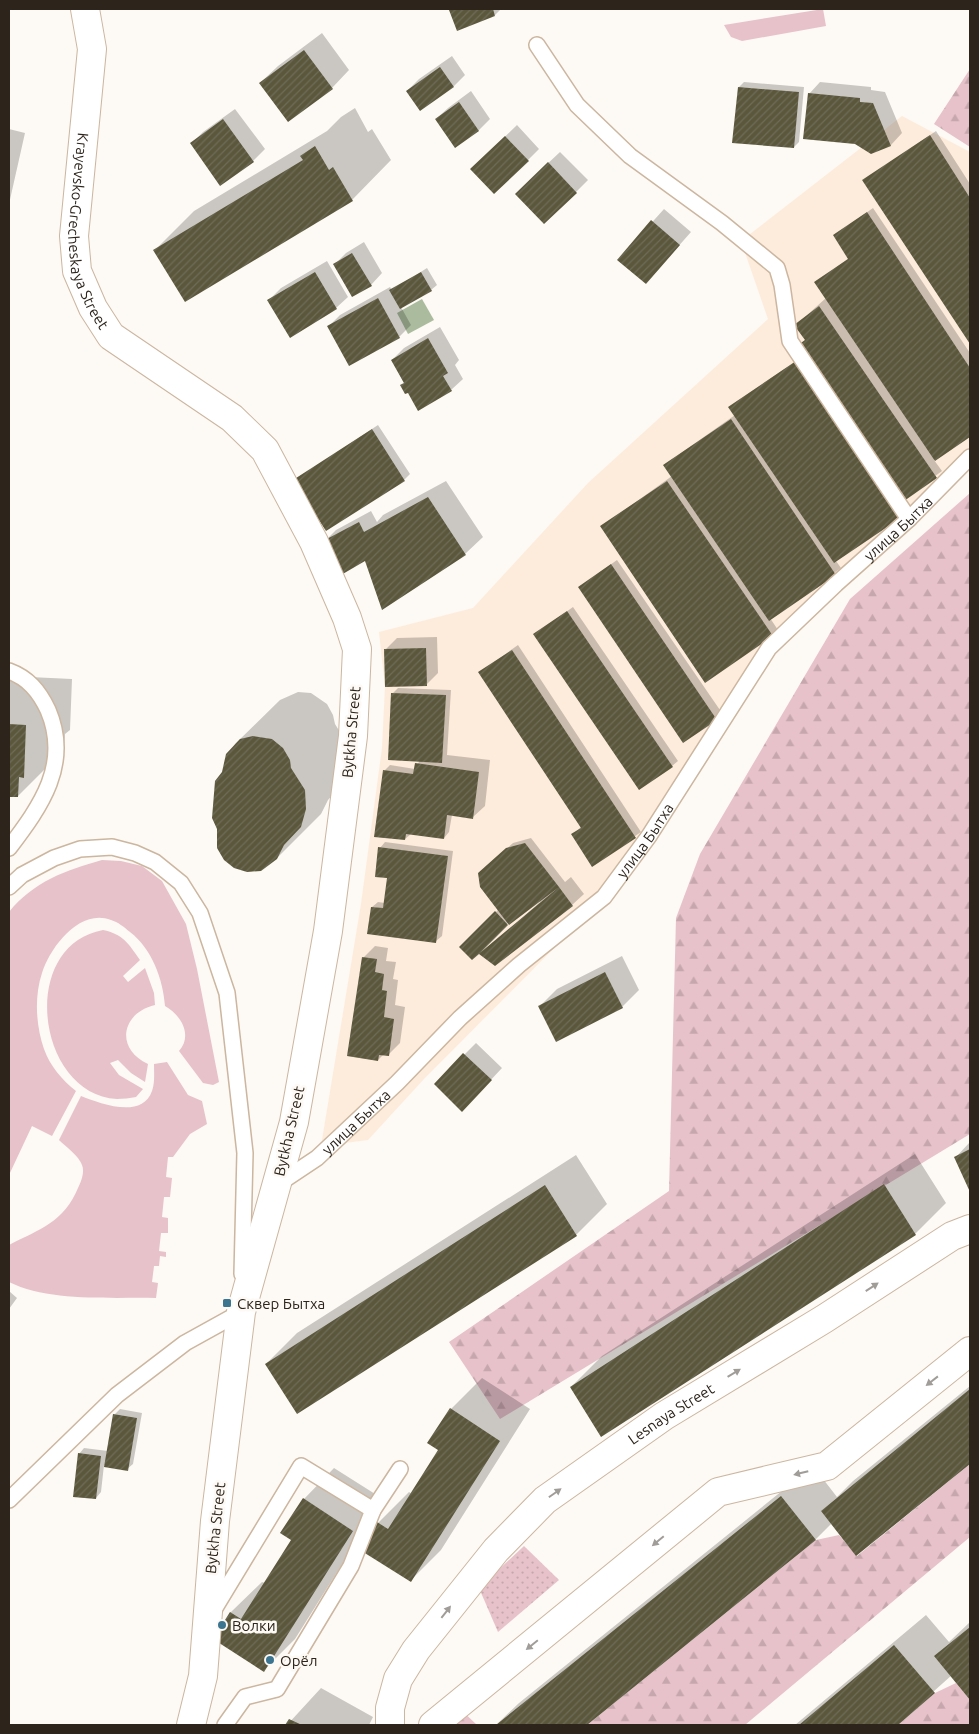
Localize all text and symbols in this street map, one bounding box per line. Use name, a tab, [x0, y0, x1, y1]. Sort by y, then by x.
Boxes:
street label: Krayevsko-Grecheskaya Street	[66, 132, 113, 332]
street label: улица Бытха	[860, 492, 935, 564]
street label: Bytkha Street	[339, 685, 363, 778]
street label: улица Бытха	[613, 800, 676, 881]
street label: Bytkha Street	[270, 1084, 308, 1178]
street label: улица Бытха	[318, 1086, 393, 1158]
one-way arrow	[865, 1283, 879, 1292]
place label: Сквер Бытха	[237, 1295, 325, 1312]
marker: Сквер Бытха	[221, 1297, 233, 1309]
one-way arrow	[727, 1369, 740, 1378]
one-way arrow	[925, 1376, 939, 1386]
street label: Lesnaya Street	[624, 1379, 717, 1447]
one-way arrow	[793, 1469, 808, 1477]
street label: Bytkha Street	[202, 1481, 228, 1575]
one-way arrow	[548, 1488, 562, 1498]
one-way arrow	[651, 1536, 664, 1547]
one-way arrow	[440, 1606, 451, 1619]
place label: Волки	[232, 1617, 276, 1634]
marker: Волки	[216, 1619, 228, 1631]
one-way arrow	[526, 1639, 539, 1650]
place label: Орёл	[280, 1652, 317, 1669]
marker: Орёл	[264, 1654, 276, 1666]

